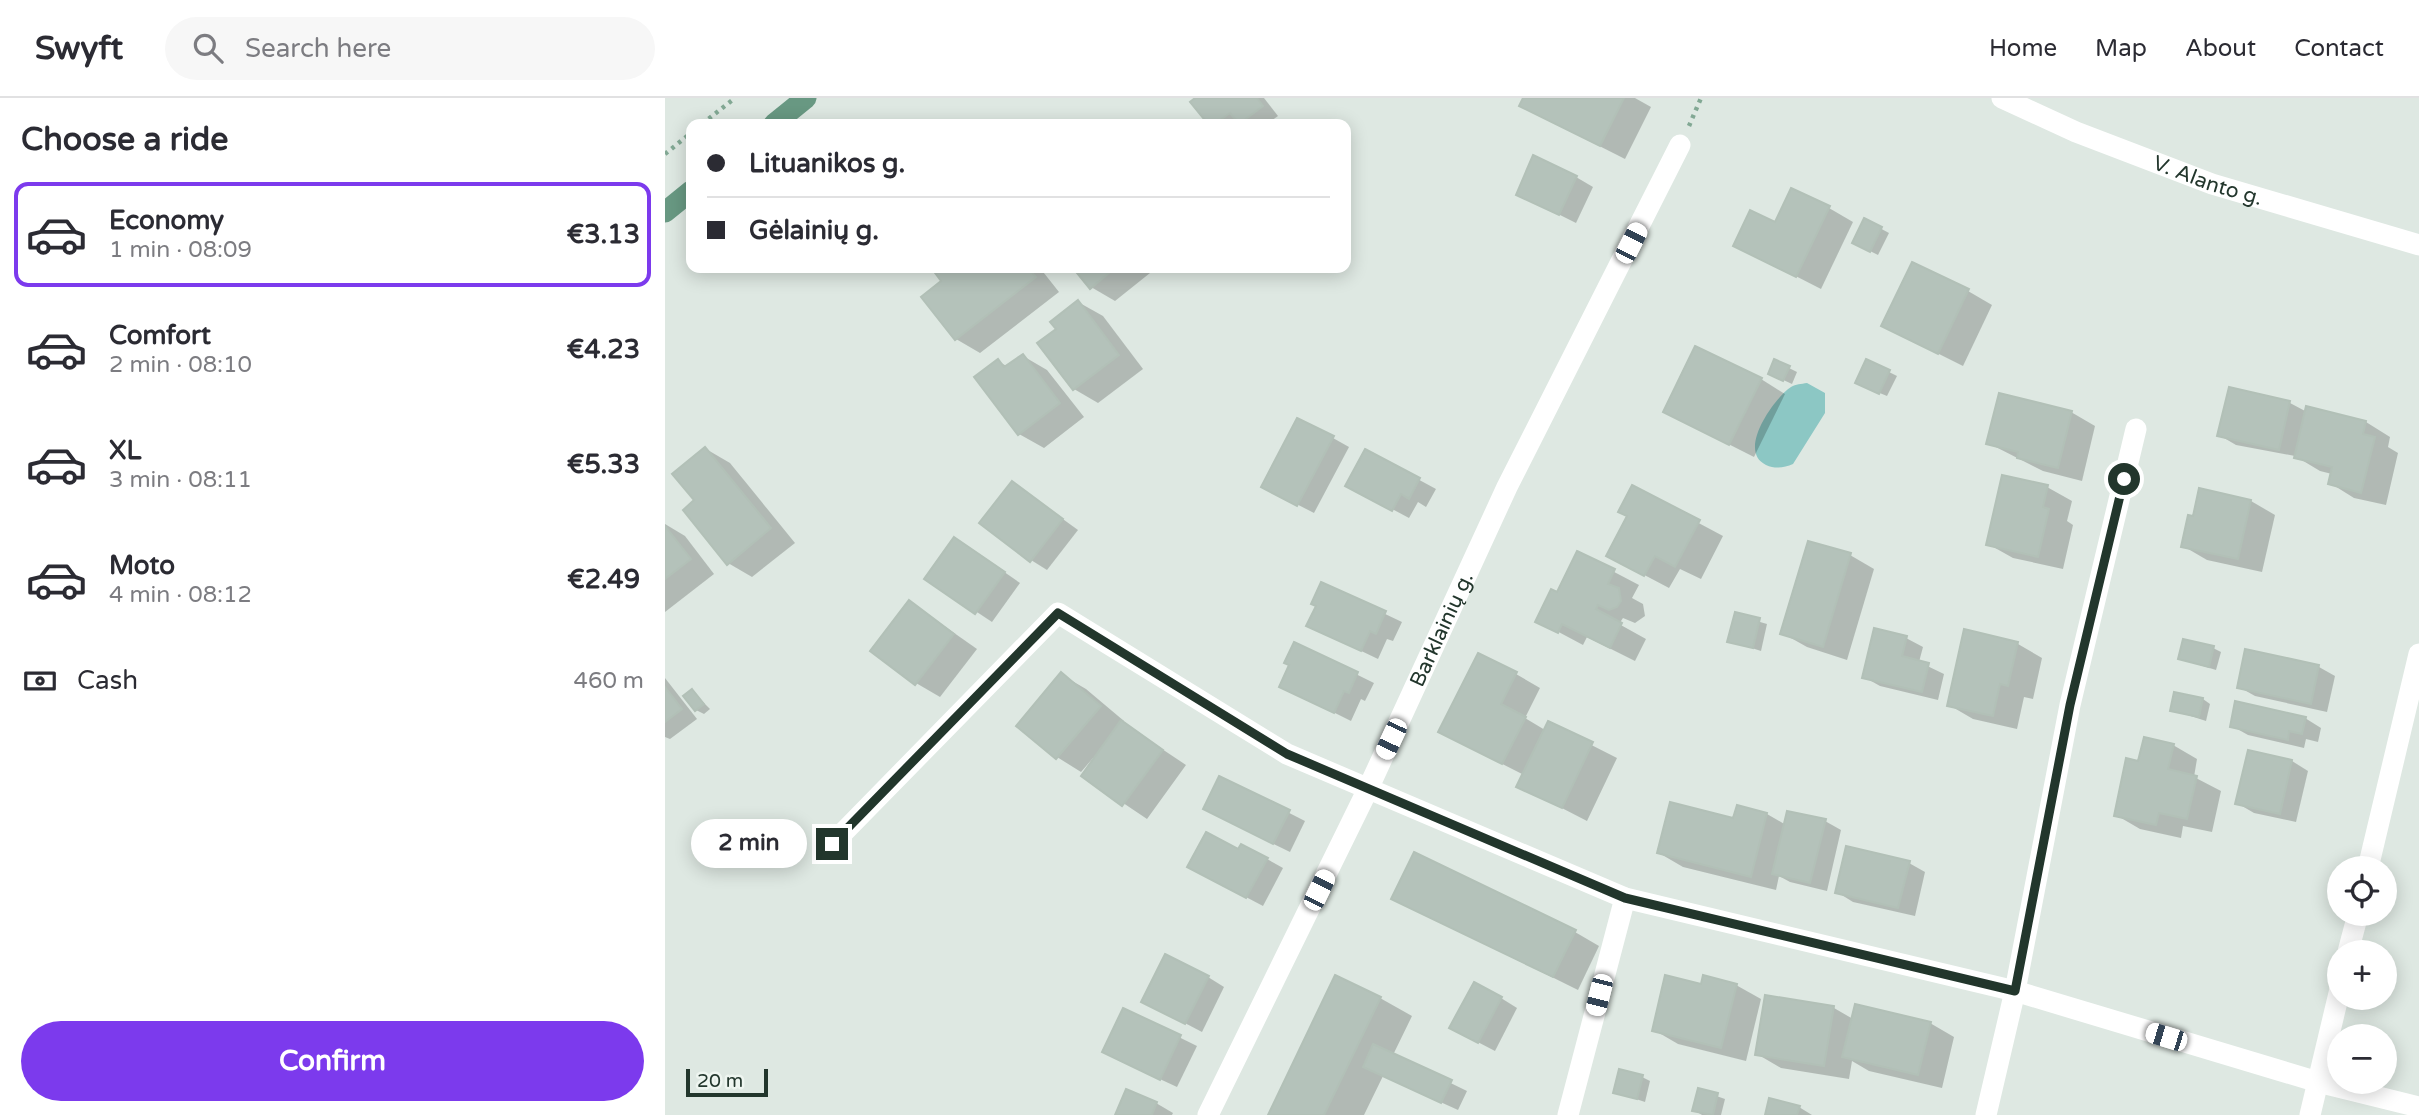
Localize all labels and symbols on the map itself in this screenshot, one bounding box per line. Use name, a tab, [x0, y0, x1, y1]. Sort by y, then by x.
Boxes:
street label: V. Alanto g.	[2150, 150, 2265, 211]
car	[1613, 220, 1650, 266]
route start	[2108, 463, 2140, 495]
street label: Barklainių g.	[1404, 568, 1479, 690]
car	[1373, 716, 1410, 762]
callout: 2 min	[692, 820, 807, 868]
route end	[816, 828, 848, 860]
car	[1301, 867, 1338, 913]
car	[1584, 972, 1615, 1018]
car	[2143, 1021, 2190, 1053]
scale bar	[686, 1066, 768, 1098]

